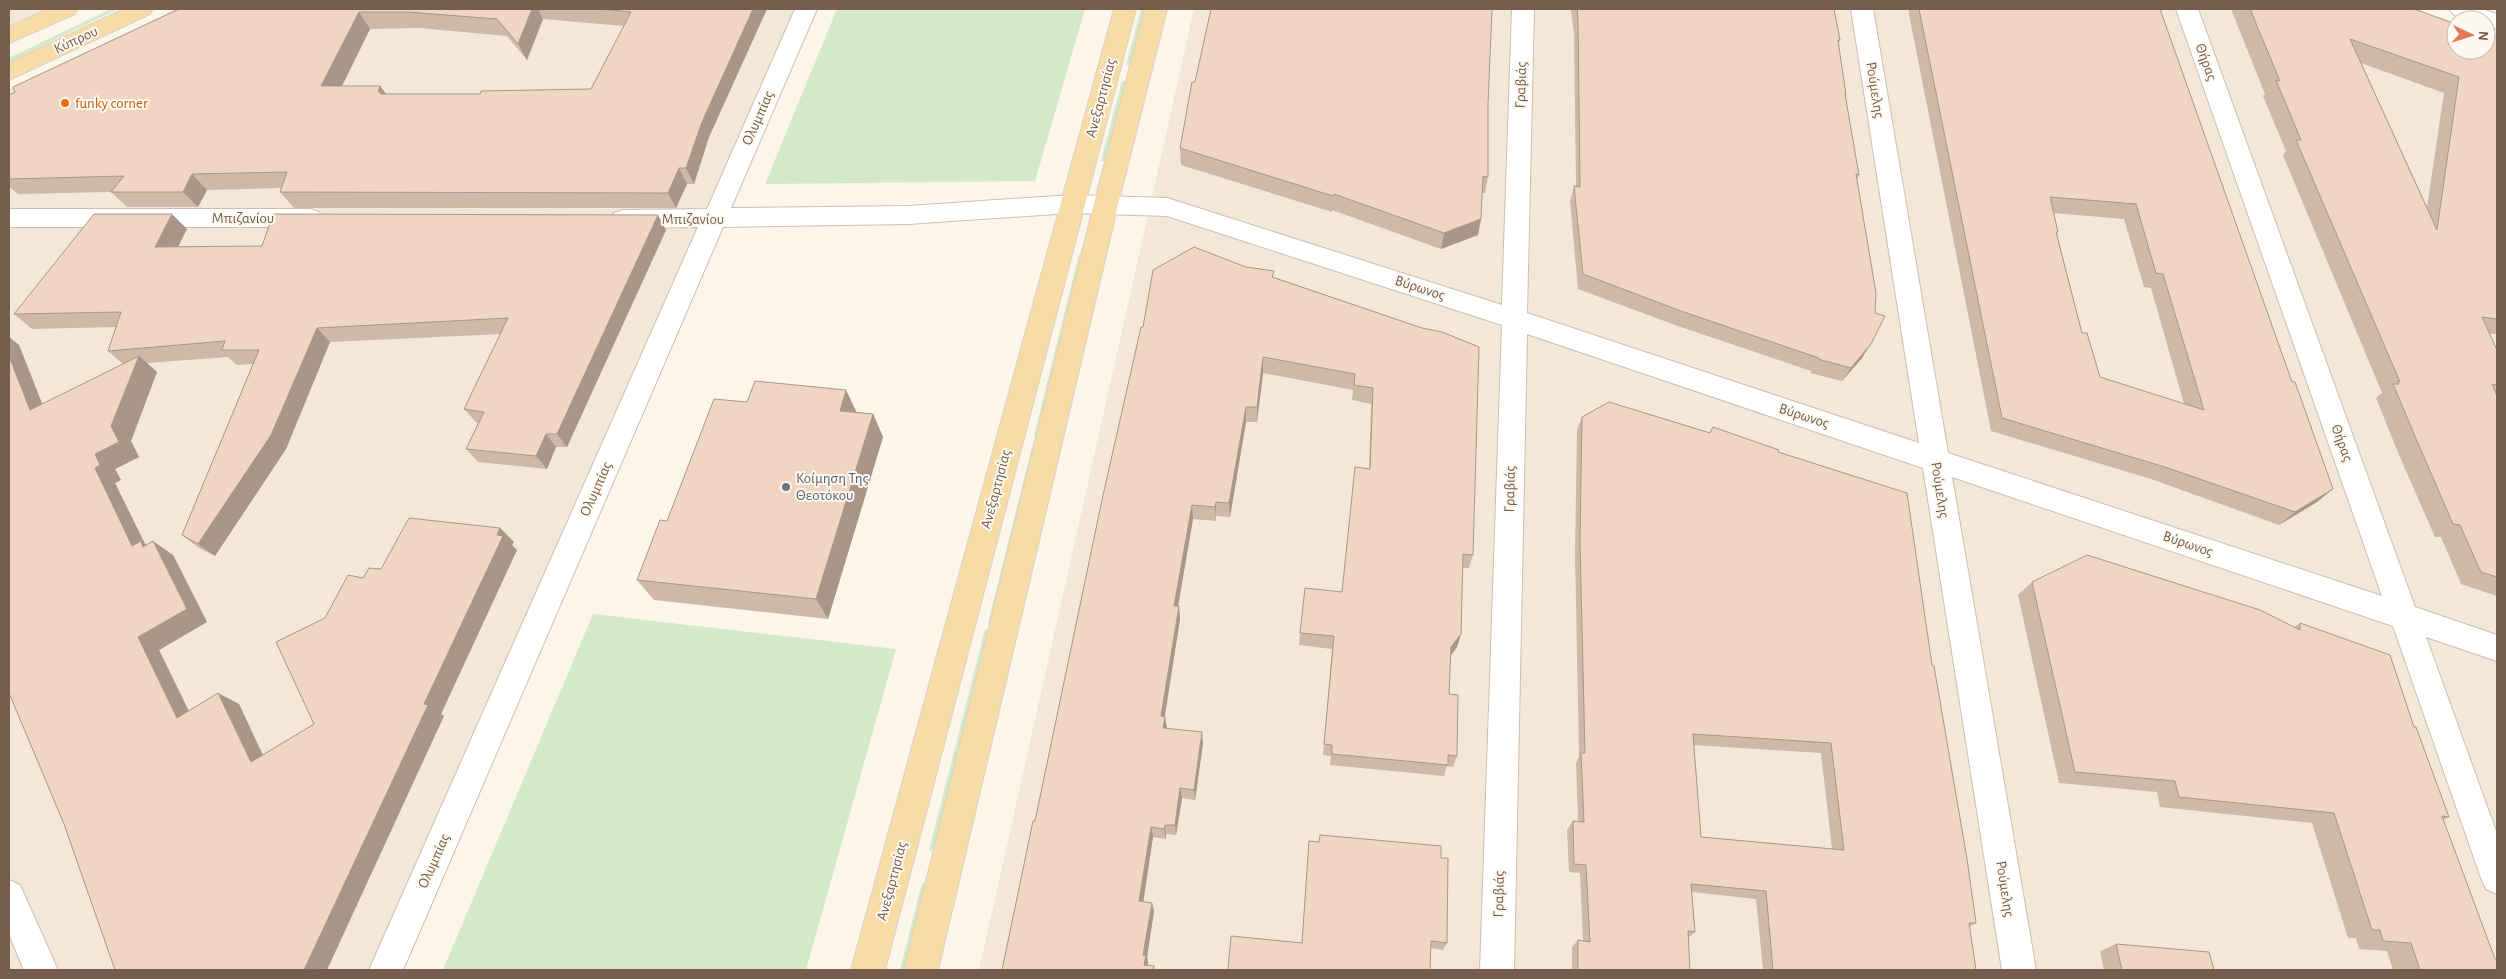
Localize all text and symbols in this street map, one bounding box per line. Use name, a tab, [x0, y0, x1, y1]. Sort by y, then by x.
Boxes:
north arrow	[2446, 10, 2496, 60]
street label: Κύπρου	[52, 23, 100, 57]
text: N	[2476, 30, 2490, 41]
street label: Θήρας	[2192, 41, 2220, 83]
street label: Ανεξαρτησίας	[1083, 57, 1119, 139]
street label: Γραβιάς	[1513, 61, 1529, 109]
street label: Ρούμελης	[1863, 61, 1887, 119]
street label: Ολυμπίας	[739, 88, 777, 148]
place label: funky corner	[75, 96, 148, 111]
marker: funky corner	[59, 97, 71, 109]
street label: Μπιζανίου	[212, 211, 274, 226]
street label: Μπιζανίου	[662, 212, 724, 227]
street label: Βύρωνος	[1393, 273, 1447, 303]
street label: Βύρωνος	[1777, 401, 1831, 431]
street label: Θήρας	[2328, 422, 2356, 464]
street label: Ανεξαρτησίας	[978, 448, 1014, 530]
street label: Ολυμπίας	[577, 459, 615, 519]
street label: Ρούμελης	[1928, 461, 1952, 519]
street label: Γραβιάς	[1502, 465, 1518, 513]
place label: Κοίμηση Της Θεοτόκου	[796, 471, 869, 503]
marker: Κοίμηση Της Θεοτόκου	[780, 481, 792, 493]
street label: Βύρωνος	[2161, 528, 2215, 560]
street label: Ολυμπίας	[415, 831, 453, 891]
street label: Ανεξαρτησίας	[874, 840, 910, 922]
street label: Ρούμελης	[1993, 860, 2017, 918]
street label: Γραβιάς	[1491, 870, 1507, 918]

